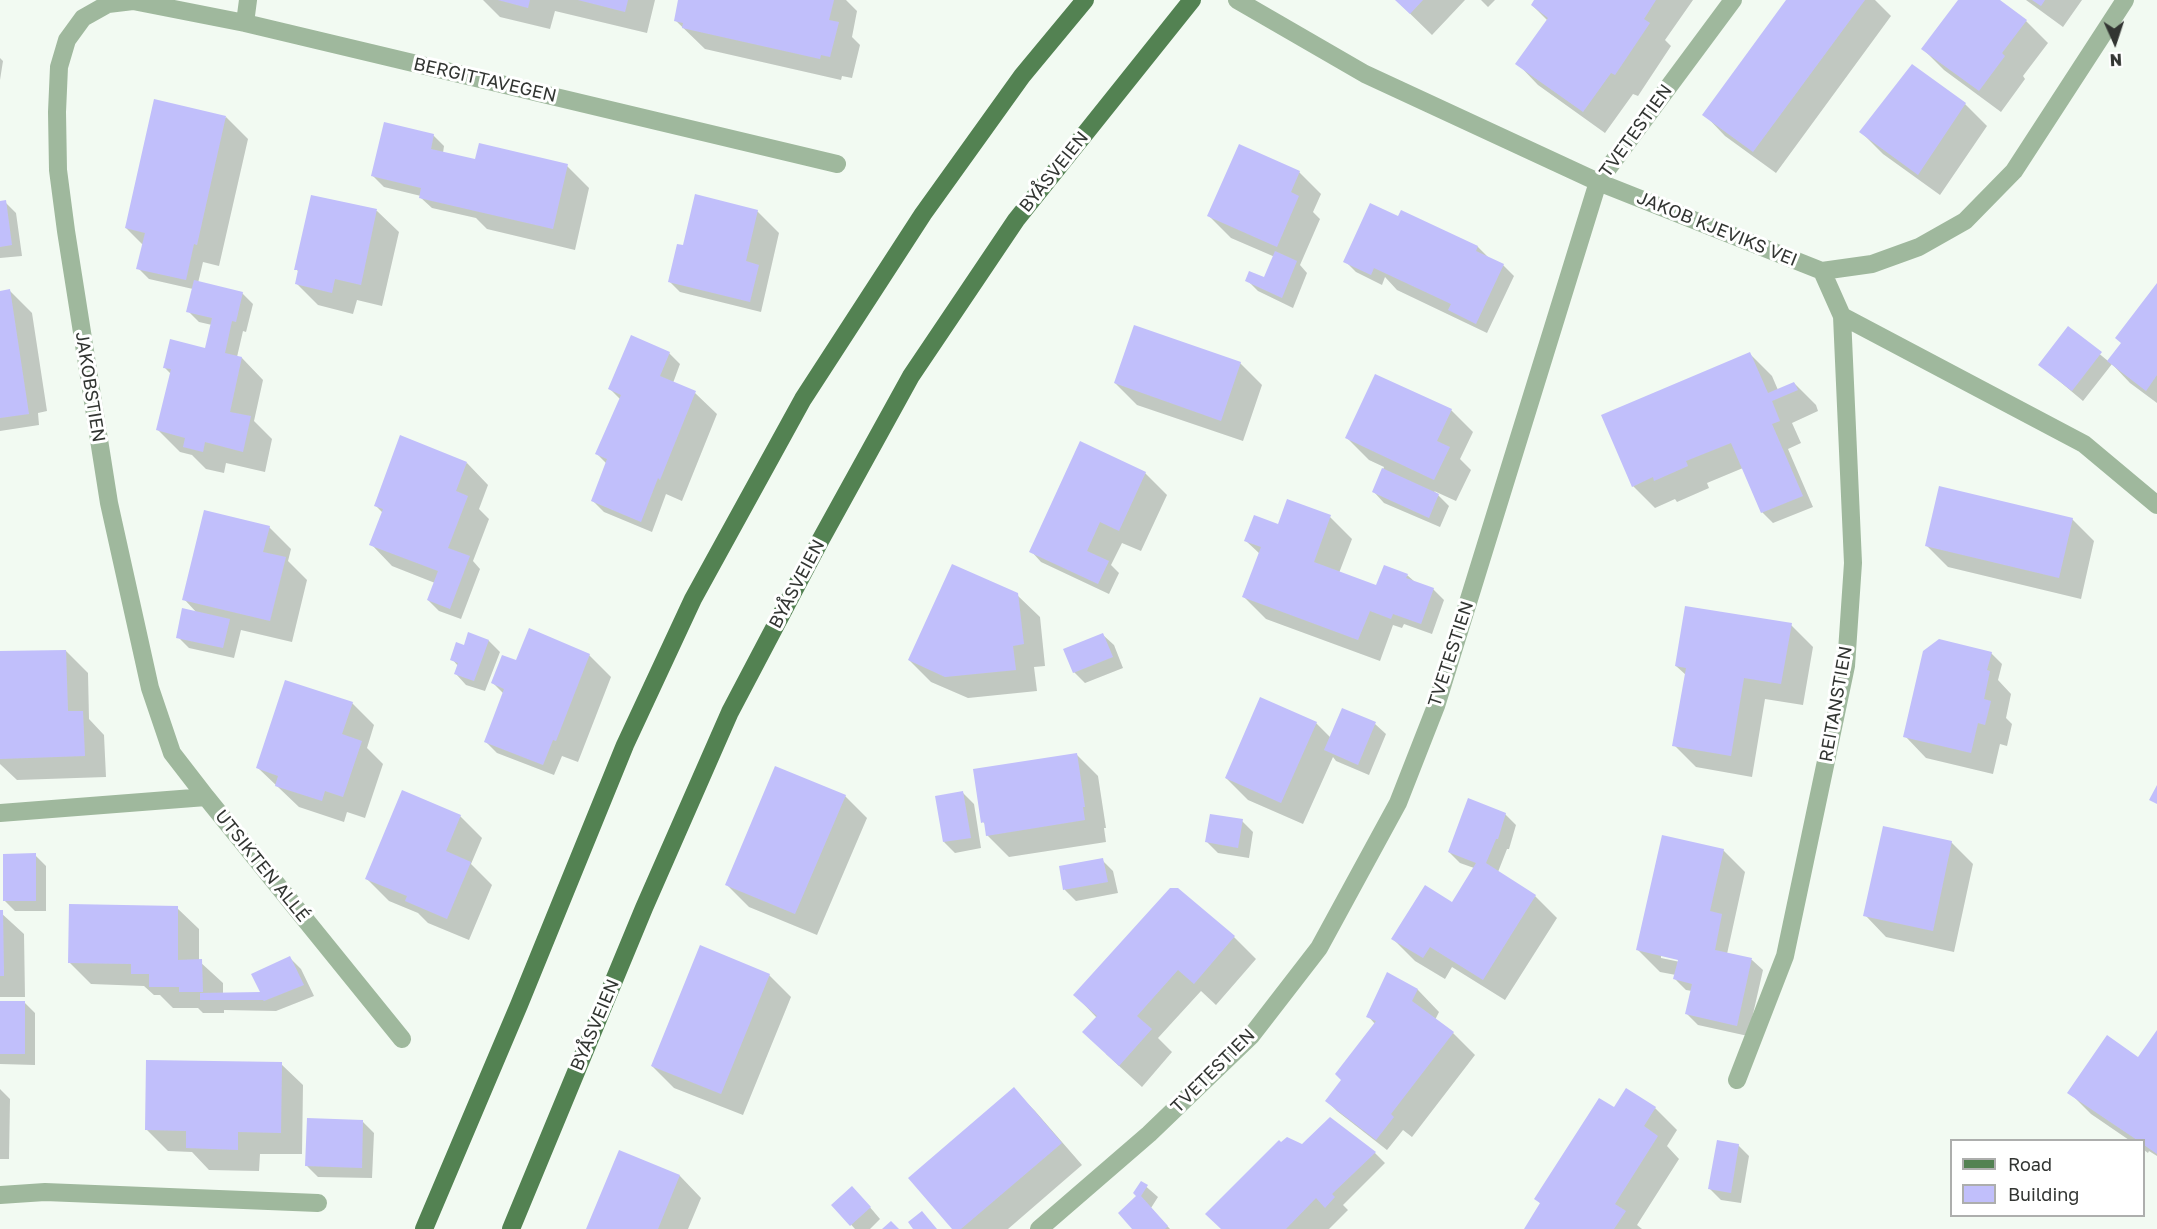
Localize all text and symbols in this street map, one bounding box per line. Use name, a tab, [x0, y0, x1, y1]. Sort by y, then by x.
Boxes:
north arrow	[2085, 12, 2145, 72]
text: N	[2109, 50, 2123, 70]
street label: BERGITTAVEGEN	[411, 53, 559, 107]
street label: TVETESTIEN	[1595, 80, 1677, 182]
street label: BYÅSVEIEN	[1015, 127, 1093, 217]
street label: JAKOB KJEVIKS VEI	[1634, 187, 1800, 271]
street label: JAKOBSTIEN	[71, 330, 109, 444]
street label: BYÅSVEIEN	[765, 536, 829, 632]
street label: TVETESTIEN	[1424, 598, 1478, 710]
street label: REITANSTIEN	[1815, 644, 1857, 764]
street label: UTSIKTEN ALLÉ	[210, 806, 314, 926]
street label: BYÅSVEIEN	[566, 976, 624, 1074]
street label: TVETESTIEN	[1167, 1025, 1259, 1117]
legend	[1950, 1139, 2145, 1217]
text: Road	[2008, 1153, 2052, 1175]
text: Building	[2008, 1183, 2079, 1205]

